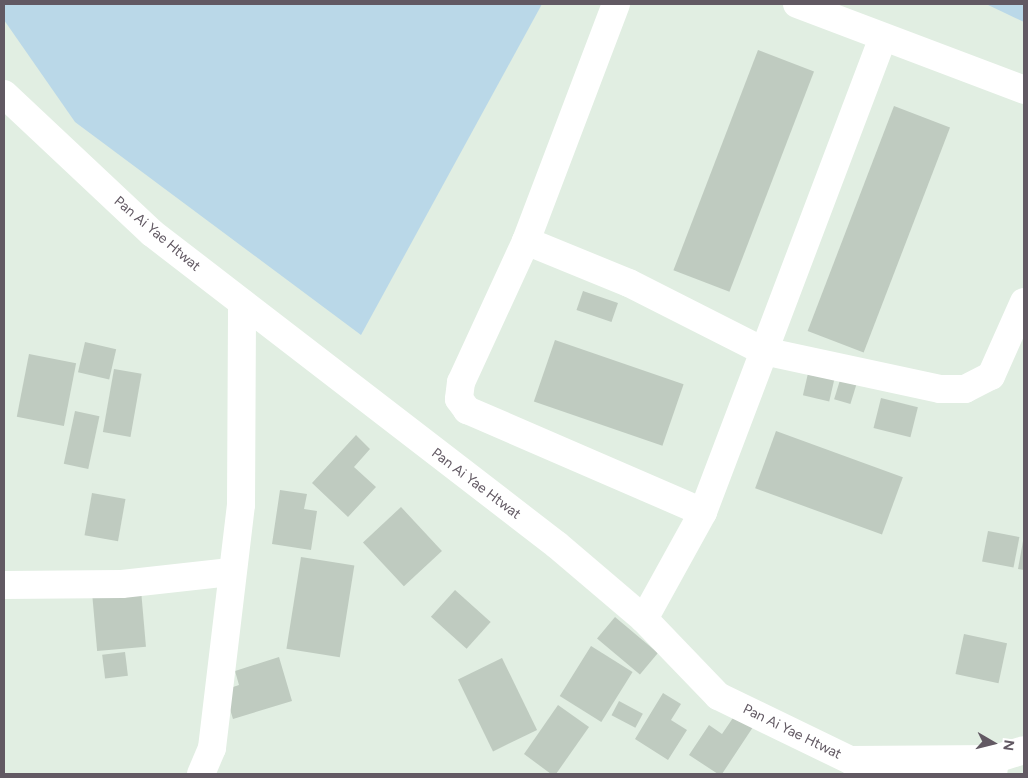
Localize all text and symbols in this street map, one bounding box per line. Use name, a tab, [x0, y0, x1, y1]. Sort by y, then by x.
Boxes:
street label: Pan Ai Yae Htwat	[110, 193, 204, 275]
street label: Pan Ai Yae Htwat	[428, 445, 524, 523]
street label: Pan Ai Yae Htwat	[740, 701, 844, 763]
north arrow	[968, 718, 1018, 768]
text: N	[999, 739, 1018, 752]

